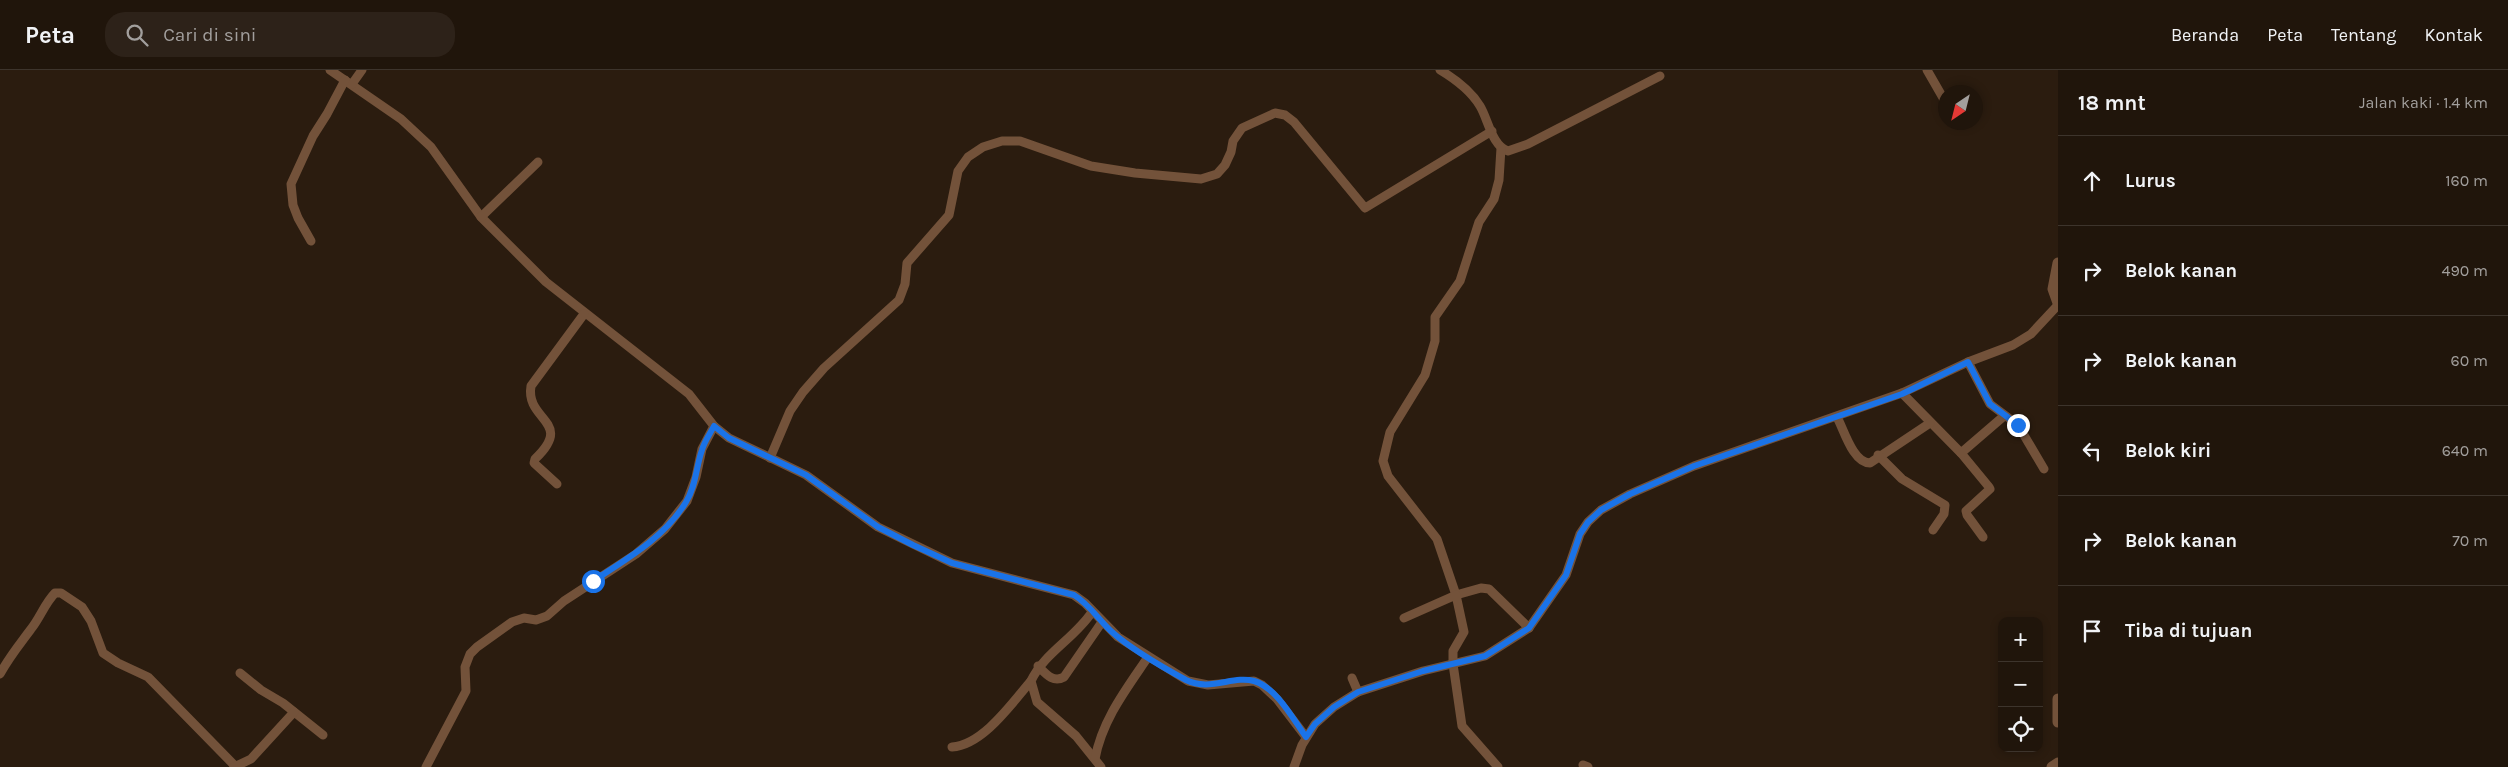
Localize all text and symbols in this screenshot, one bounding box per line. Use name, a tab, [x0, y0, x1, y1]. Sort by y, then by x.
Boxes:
search box	[105, 12, 455, 57]
text: Peta	[25, 21, 75, 49]
icon: search	[123, 21, 151, 49]
text: Cari di sini	[163, 24, 257, 46]
text: Beranda	[2171, 24, 2239, 46]
text: Peta	[2267, 24, 2303, 46]
text: Tentang	[2331, 24, 2397, 46]
text: Kontak	[2425, 24, 2483, 46]
north arrow	[1938, 85, 1983, 130]
text: 18 mnt	[2078, 91, 2146, 115]
text: Jalan kaki · 1.4 km	[2359, 93, 2488, 112]
icon: ahead	[2078, 167, 2106, 195]
text: Lurus	[2125, 170, 2176, 192]
text: 160 m	[2445, 171, 2488, 190]
icon: right	[2078, 257, 2106, 285]
text: Belok kanan	[2125, 260, 2237, 282]
text: 490 m	[2442, 261, 2488, 280]
icon: right	[2078, 347, 2106, 375]
text: Belok kanan	[2125, 350, 2237, 372]
text: 60 m	[2451, 351, 2488, 370]
route end	[2007, 414, 2030, 437]
icon: left	[2078, 437, 2106, 465]
text: Belok kiri	[2125, 440, 2211, 462]
text: 640 m	[2442, 441, 2488, 460]
icon: right	[2078, 527, 2106, 555]
text: Belok kanan	[2125, 530, 2237, 552]
text: 70 m	[2452, 531, 2488, 550]
route start	[582, 570, 605, 593]
map controls	[1998, 617, 2043, 752]
button: +	[1998, 617, 2043, 662]
icon: arrive	[2078, 617, 2106, 645]
text: Tiba di tujuan	[2125, 620, 2252, 642]
button: −	[1998, 662, 2043, 707]
button: locate	[1998, 707, 2043, 752]

